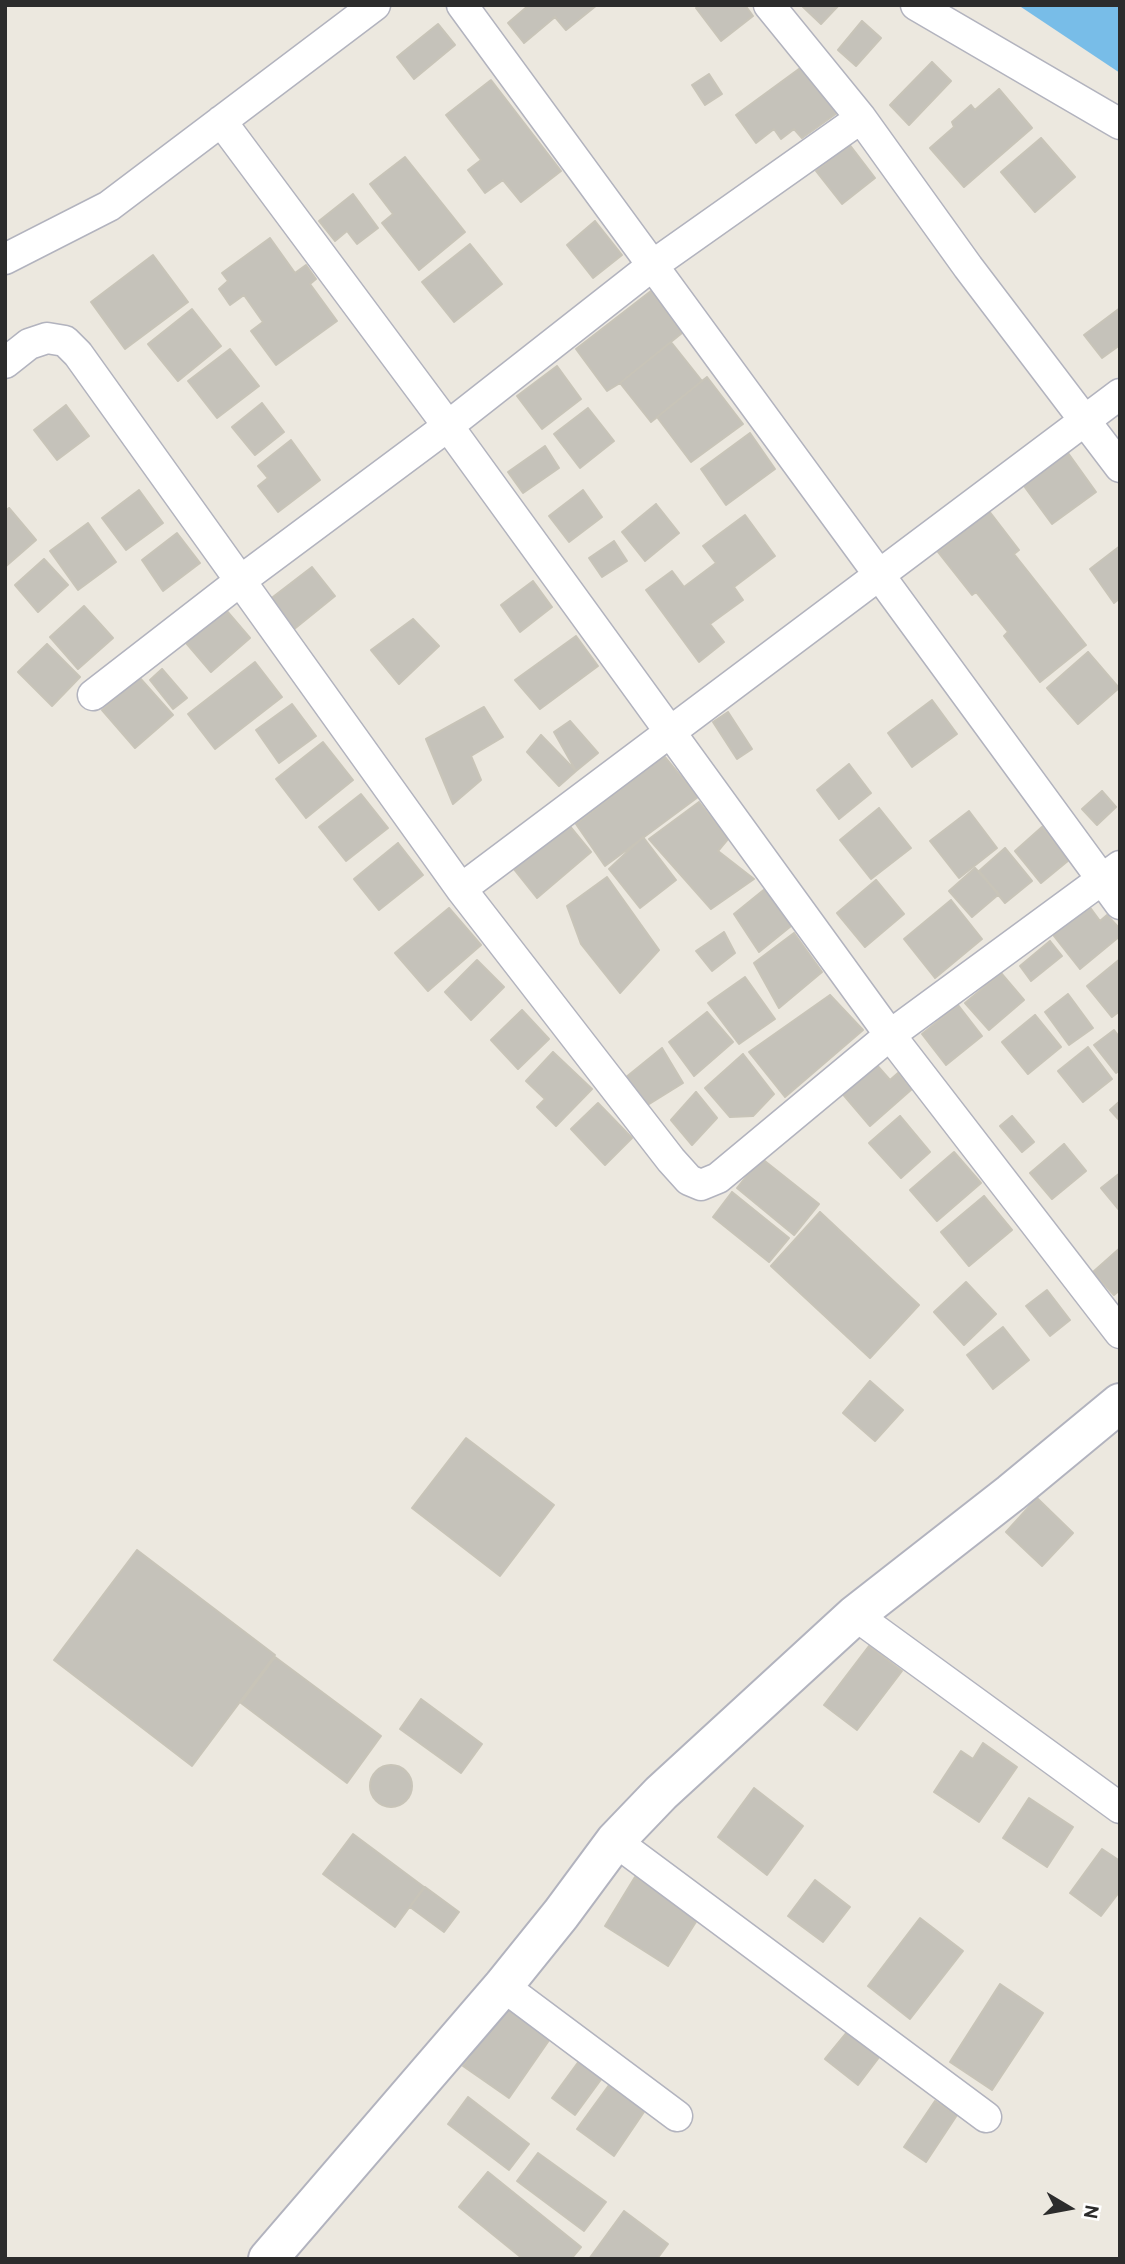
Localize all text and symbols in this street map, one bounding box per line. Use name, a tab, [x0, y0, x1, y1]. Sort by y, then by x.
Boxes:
north arrow	[1034, 2173, 1104, 2243]
text: N	[1077, 2203, 1103, 2220]

